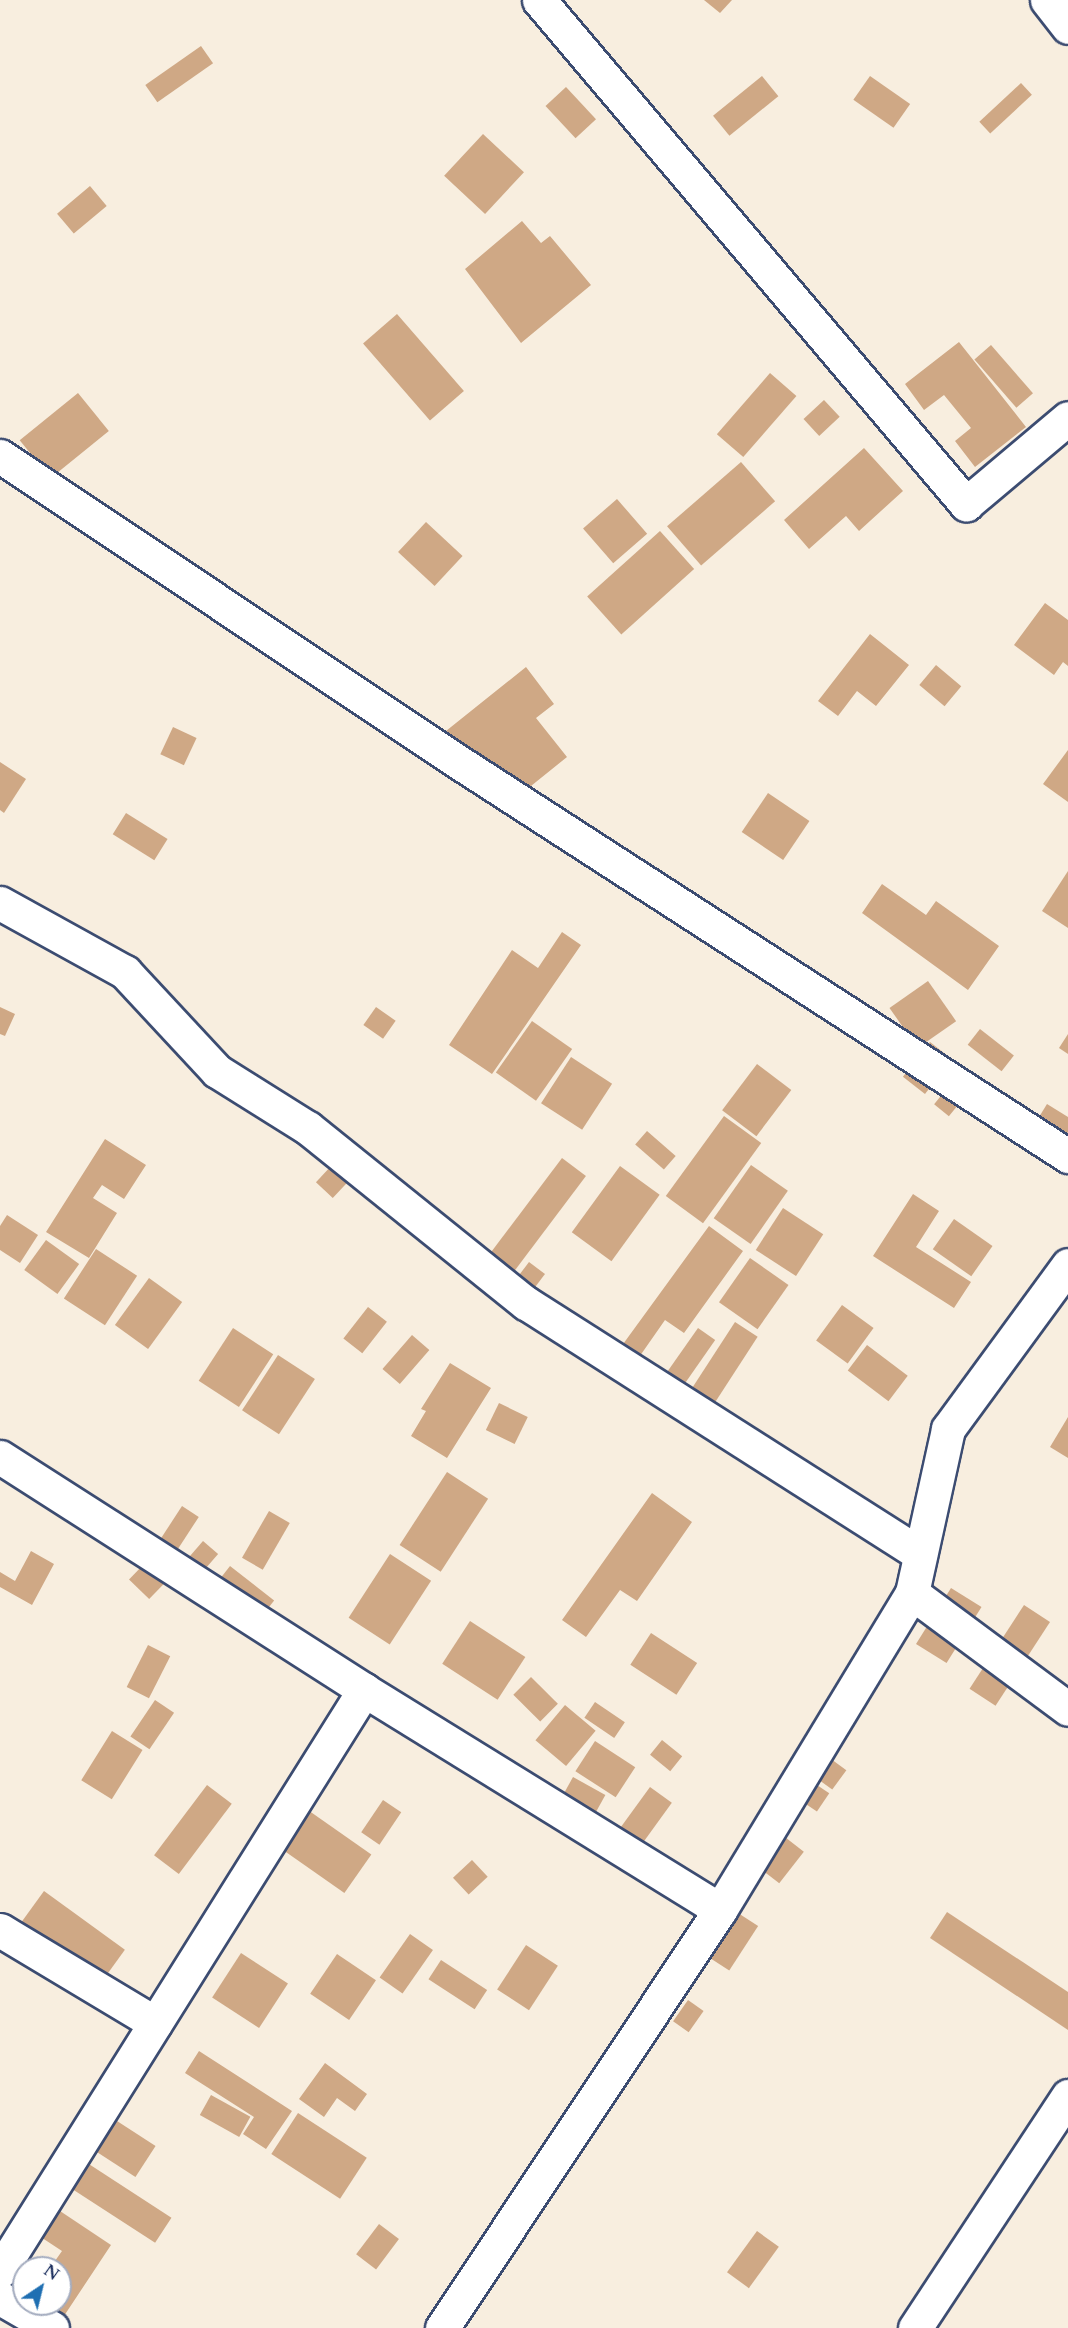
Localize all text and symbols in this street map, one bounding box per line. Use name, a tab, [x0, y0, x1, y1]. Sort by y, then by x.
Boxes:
north arrow	[12, 2256, 72, 2316]
text: N	[39, 2260, 63, 2286]

